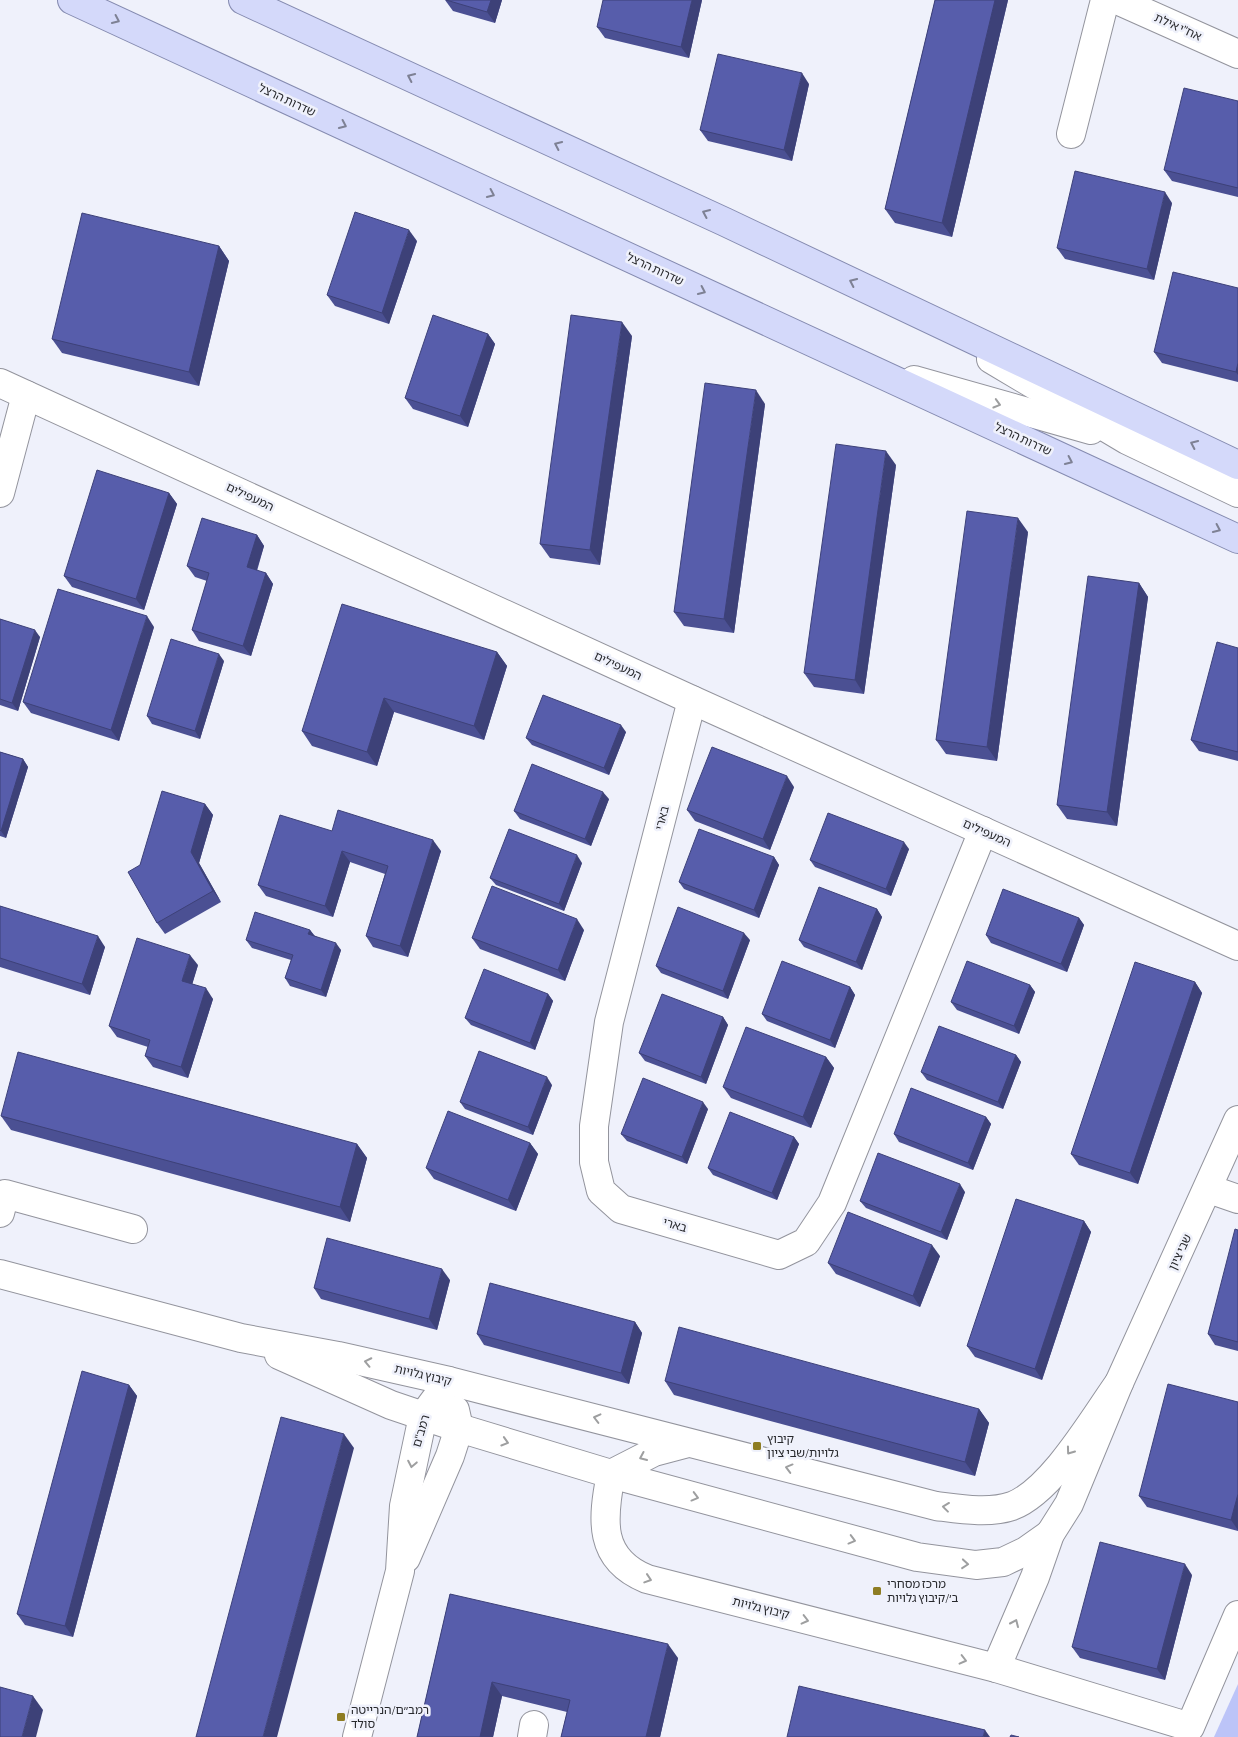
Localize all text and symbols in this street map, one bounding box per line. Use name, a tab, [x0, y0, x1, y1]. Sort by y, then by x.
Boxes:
street label: אח"י אילת	[1152, 10, 1204, 44]
one-way arrow	[111, 14, 120, 25]
one-way arrow	[407, 73, 416, 83]
street label: שדרות הרצל	[256, 81, 318, 119]
one-way arrow	[338, 119, 347, 130]
one-way arrow	[554, 141, 563, 151]
one-way arrow	[486, 187, 495, 198]
one-way arrow	[702, 209, 711, 219]
street label: שדרות הרצל	[624, 250, 686, 288]
one-way arrow	[849, 278, 858, 289]
one-way arrow	[697, 285, 706, 295]
one-way arrow	[992, 398, 1001, 408]
street label: שדרות הרצל	[992, 420, 1054, 458]
one-way arrow	[1190, 440, 1199, 450]
one-way arrow	[1064, 454, 1073, 465]
street label: המעפילים	[224, 480, 276, 514]
one-way arrow	[1212, 522, 1221, 533]
street label: המעפילים	[592, 649, 644, 683]
street label: בארי	[652, 804, 672, 831]
street label: המעפילים	[961, 816, 1013, 850]
street label: בארי	[661, 1215, 689, 1235]
street label: שבי ציון	[1166, 1232, 1194, 1272]
one-way arrow	[363, 1357, 372, 1368]
street label: קיבוץ גלויות	[393, 1362, 453, 1388]
street label: רמב"ם	[409, 1413, 433, 1449]
one-way arrow	[594, 1414, 602, 1424]
place label: קיבוץ גלויות/שבי ציון	[767, 1432, 839, 1460]
one-way arrow	[501, 1437, 509, 1447]
marker: קיבוץ גלויות/שבי ציון	[751, 1440, 763, 1452]
one-way arrow	[1067, 1445, 1076, 1455]
one-way arrow	[639, 1451, 648, 1462]
one-way arrow	[408, 1459, 418, 1468]
one-way arrow	[784, 1463, 793, 1474]
one-way arrow	[691, 1491, 700, 1502]
one-way arrow	[942, 1502, 950, 1513]
one-way arrow	[847, 1534, 856, 1544]
one-way arrow	[962, 1558, 970, 1569]
one-way arrow	[643, 1573, 652, 1583]
place label: מרכז מסחרי ב׳/קיבוץ גלויות	[887, 1577, 959, 1605]
marker: מרכז מסחרי ב׳/קיבוץ גלויות	[871, 1585, 883, 1597]
street label: קיבוץ גלויות	[731, 1594, 791, 1622]
one-way arrow	[801, 1614, 809, 1624]
one-way arrow	[1009, 1619, 1020, 1628]
one-way arrow	[958, 1654, 966, 1664]
place label: רמב״ם/הנרייטה סולד	[351, 1703, 429, 1731]
marker: רמב״ם/הנרייטה סולד	[335, 1711, 347, 1723]

